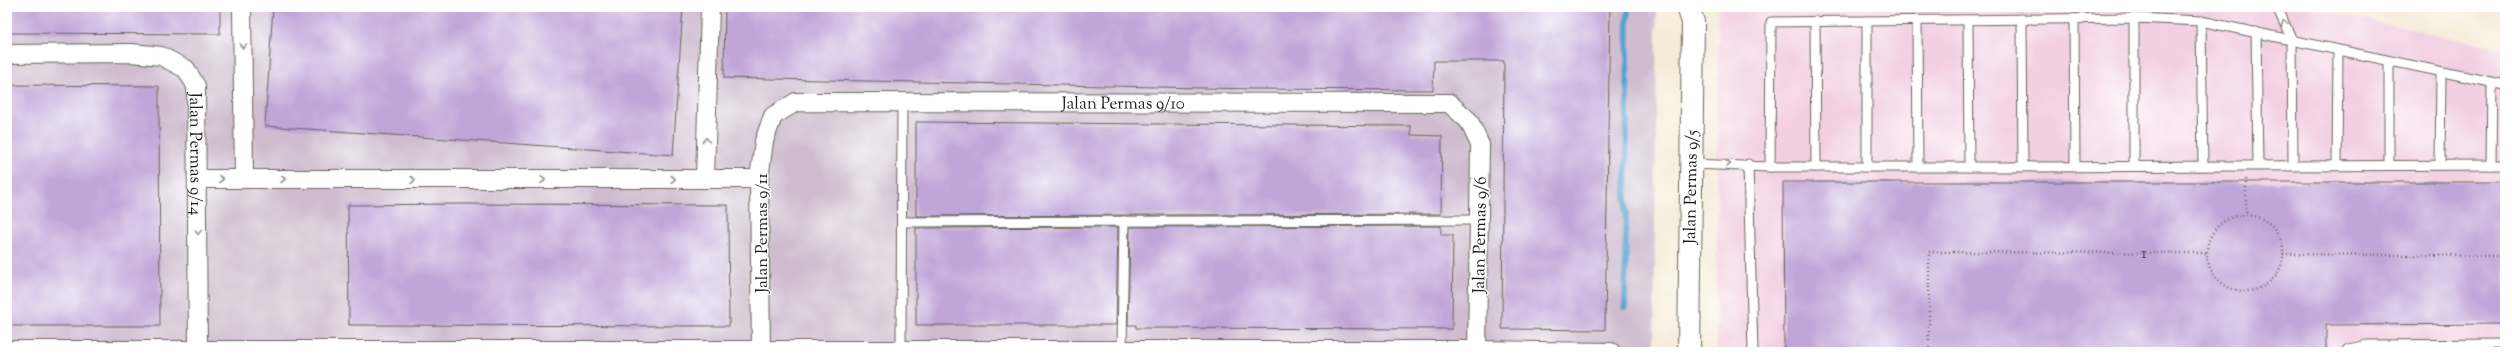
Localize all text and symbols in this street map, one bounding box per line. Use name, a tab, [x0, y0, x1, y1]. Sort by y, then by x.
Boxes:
one-way arrow	[2281, 20, 2289, 27]
one-way arrow	[239, 43, 247, 49]
street label: Jalan Permas 9/14	[182, 91, 207, 216]
street label: Jalan Permas 9/10	[1061, 92, 1185, 117]
street label: Jalan Permas 9/5	[1679, 129, 1705, 245]
one-way arrow	[702, 137, 710, 143]
one-way arrow	[1725, 160, 1731, 168]
street label: Jalan Permas 9/11	[751, 173, 775, 294]
one-way arrow	[218, 175, 224, 183]
one-way arrow	[280, 175, 286, 183]
one-way arrow	[670, 175, 676, 183]
one-way arrow	[410, 176, 416, 184]
one-way arrow	[540, 176, 546, 184]
street label: Jalan Permas 9/6	[1468, 176, 1494, 295]
one-way arrow	[194, 229, 202, 235]
house number: 1	[2141, 244, 2147, 265]

